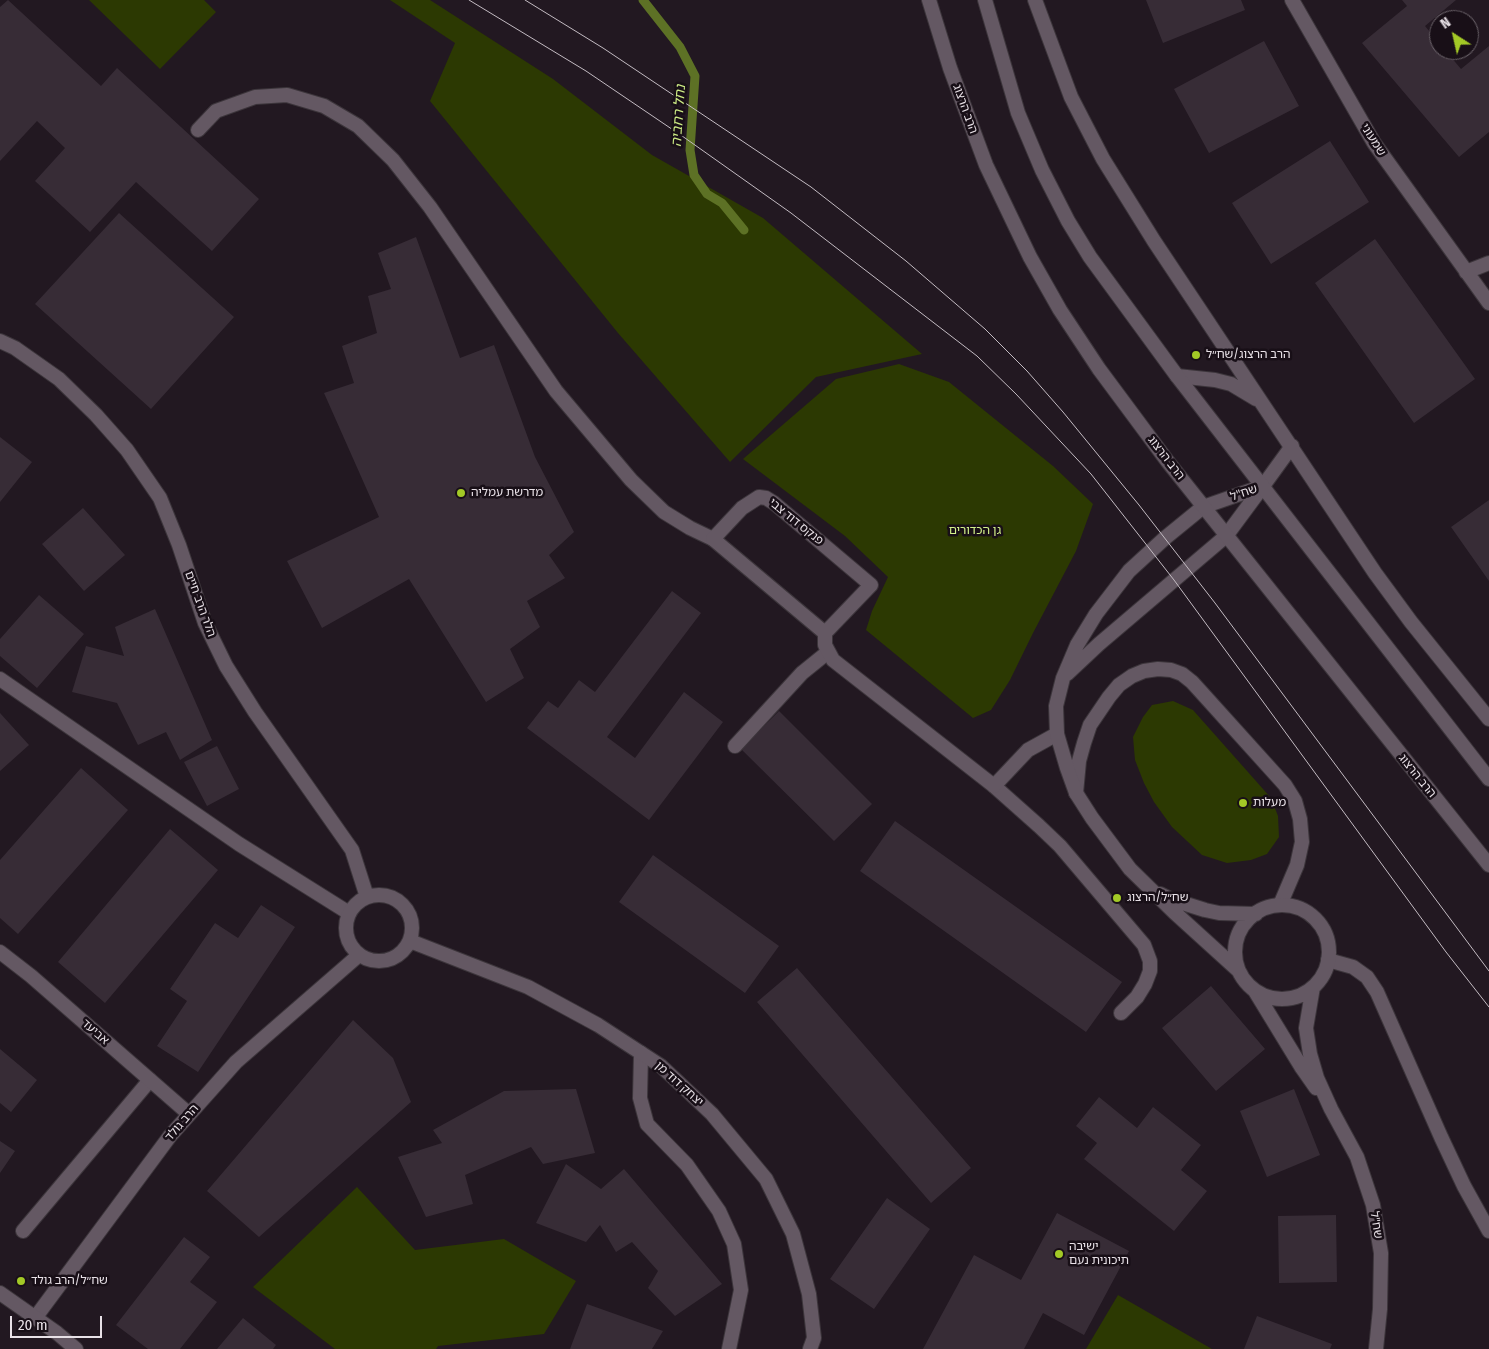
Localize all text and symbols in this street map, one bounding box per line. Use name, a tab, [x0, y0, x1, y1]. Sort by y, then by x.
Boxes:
north arrow	[1429, 10, 1479, 60]
text: N	[1437, 14, 1454, 32]
street label: הרב הרצוג	[949, 82, 981, 136]
water label: נחל רחביה	[668, 84, 690, 148]
street label: שמעוני	[1358, 121, 1388, 159]
place label: הרב הרצוג/שח״ל	[1206, 348, 1291, 362]
marker: הרב הרצוג/שח״ל	[1190, 349, 1202, 361]
street label: הרב הרצוג	[1144, 433, 1188, 483]
street label: שח"ל	[1229, 482, 1259, 504]
place label: מדרשת עמליה	[471, 486, 543, 500]
marker: מדרשת עמליה	[455, 487, 467, 499]
street label: פנקס דוד צבי	[766, 496, 826, 548]
park label: גן הכדורים	[949, 524, 1001, 538]
street label: הלר הרב חיים	[181, 569, 219, 639]
street label: הרב הרצוג	[1395, 751, 1439, 801]
place label: מעלות	[1253, 796, 1286, 810]
marker: מעלות	[1237, 797, 1249, 809]
place label: שח״ל/הרצוג	[1127, 891, 1189, 905]
marker: שח״ל/הרצוג	[1111, 892, 1123, 904]
street label: אביעד	[78, 1016, 112, 1048]
street label: יצחק דוד מן	[652, 1059, 706, 1109]
street label: הרב גולד	[162, 1102, 202, 1144]
street label: שח"ל	[1367, 1210, 1385, 1240]
place label: ישיבה תיכונית נעם	[1069, 1240, 1129, 1268]
marker: ישיבה תיכונית נעם	[1053, 1248, 1065, 1260]
place label: שח״ל/הרב גולד	[31, 1274, 108, 1288]
marker: שח״ל/הרב גולד	[15, 1275, 27, 1287]
scale bar	[12, 1306, 105, 1338]
text: 20 m	[18, 1316, 48, 1334]

